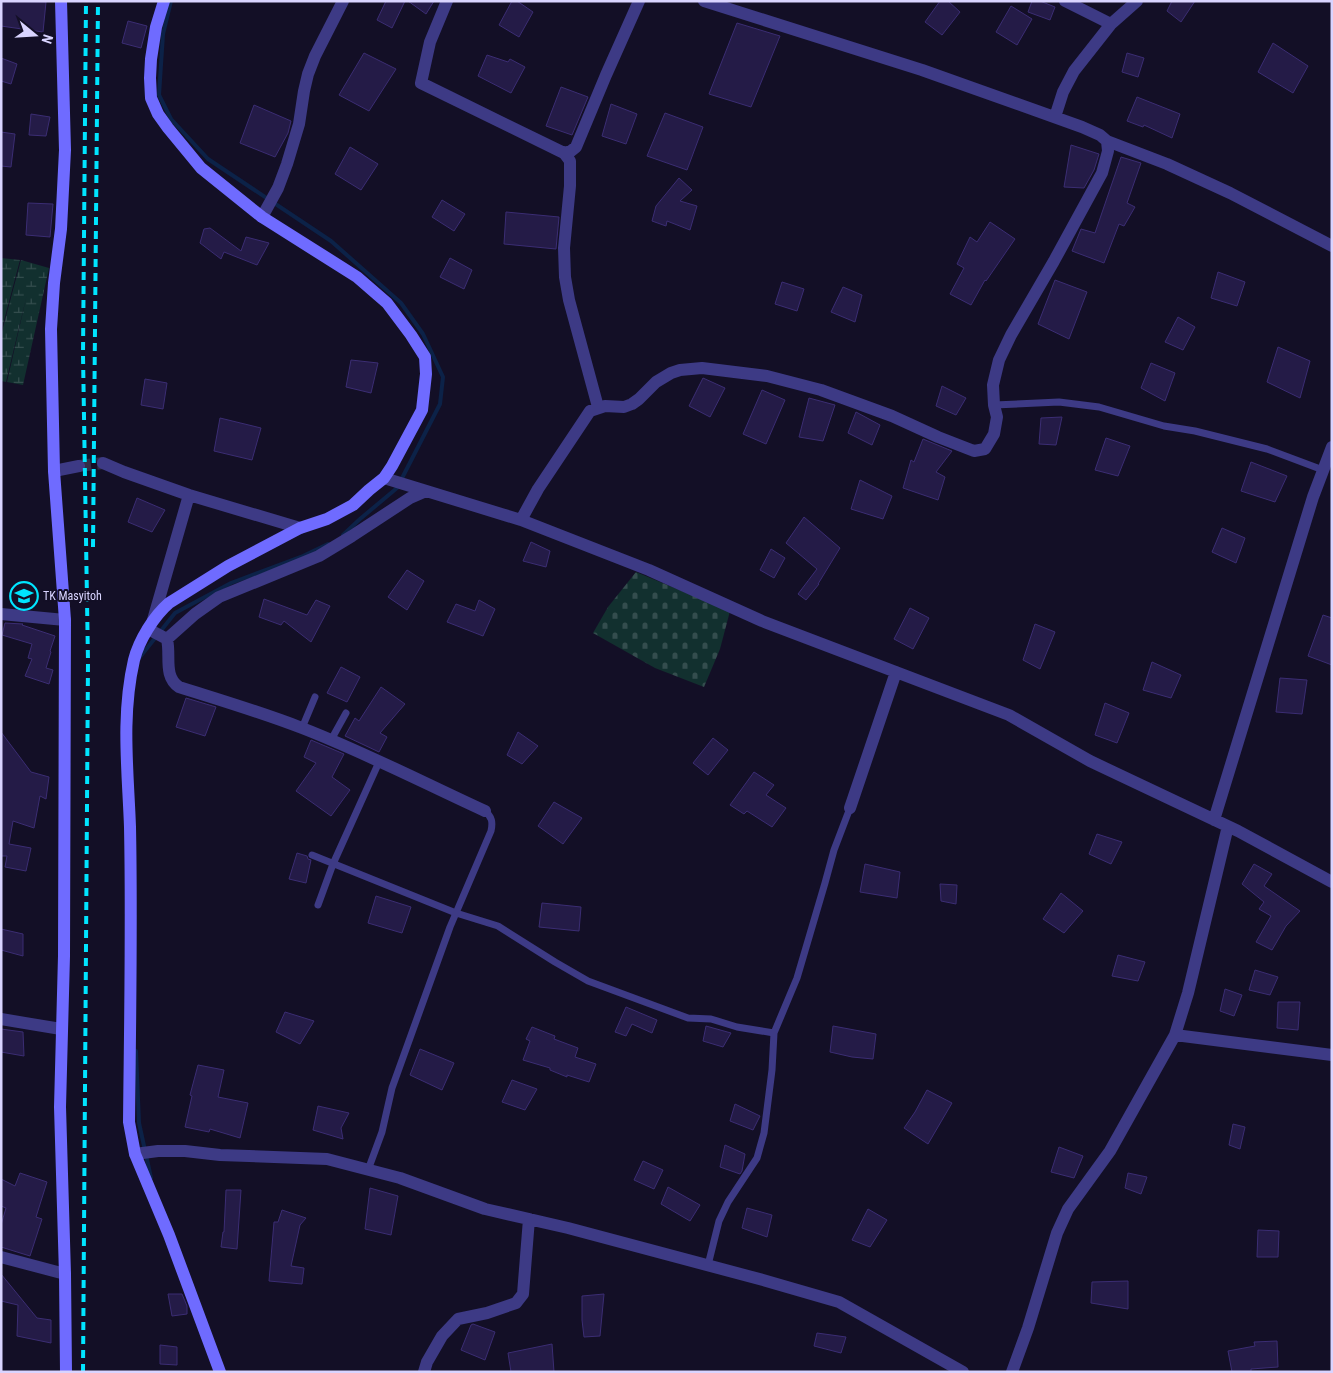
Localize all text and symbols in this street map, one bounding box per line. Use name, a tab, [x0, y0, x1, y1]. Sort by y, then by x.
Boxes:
north arrow	[10, 10, 60, 60]
text: N	[38, 32, 56, 46]
school or university icon: TK Masyitoh	[9, 581, 39, 611]
place label: TK Masyitoh	[43, 589, 102, 603]

